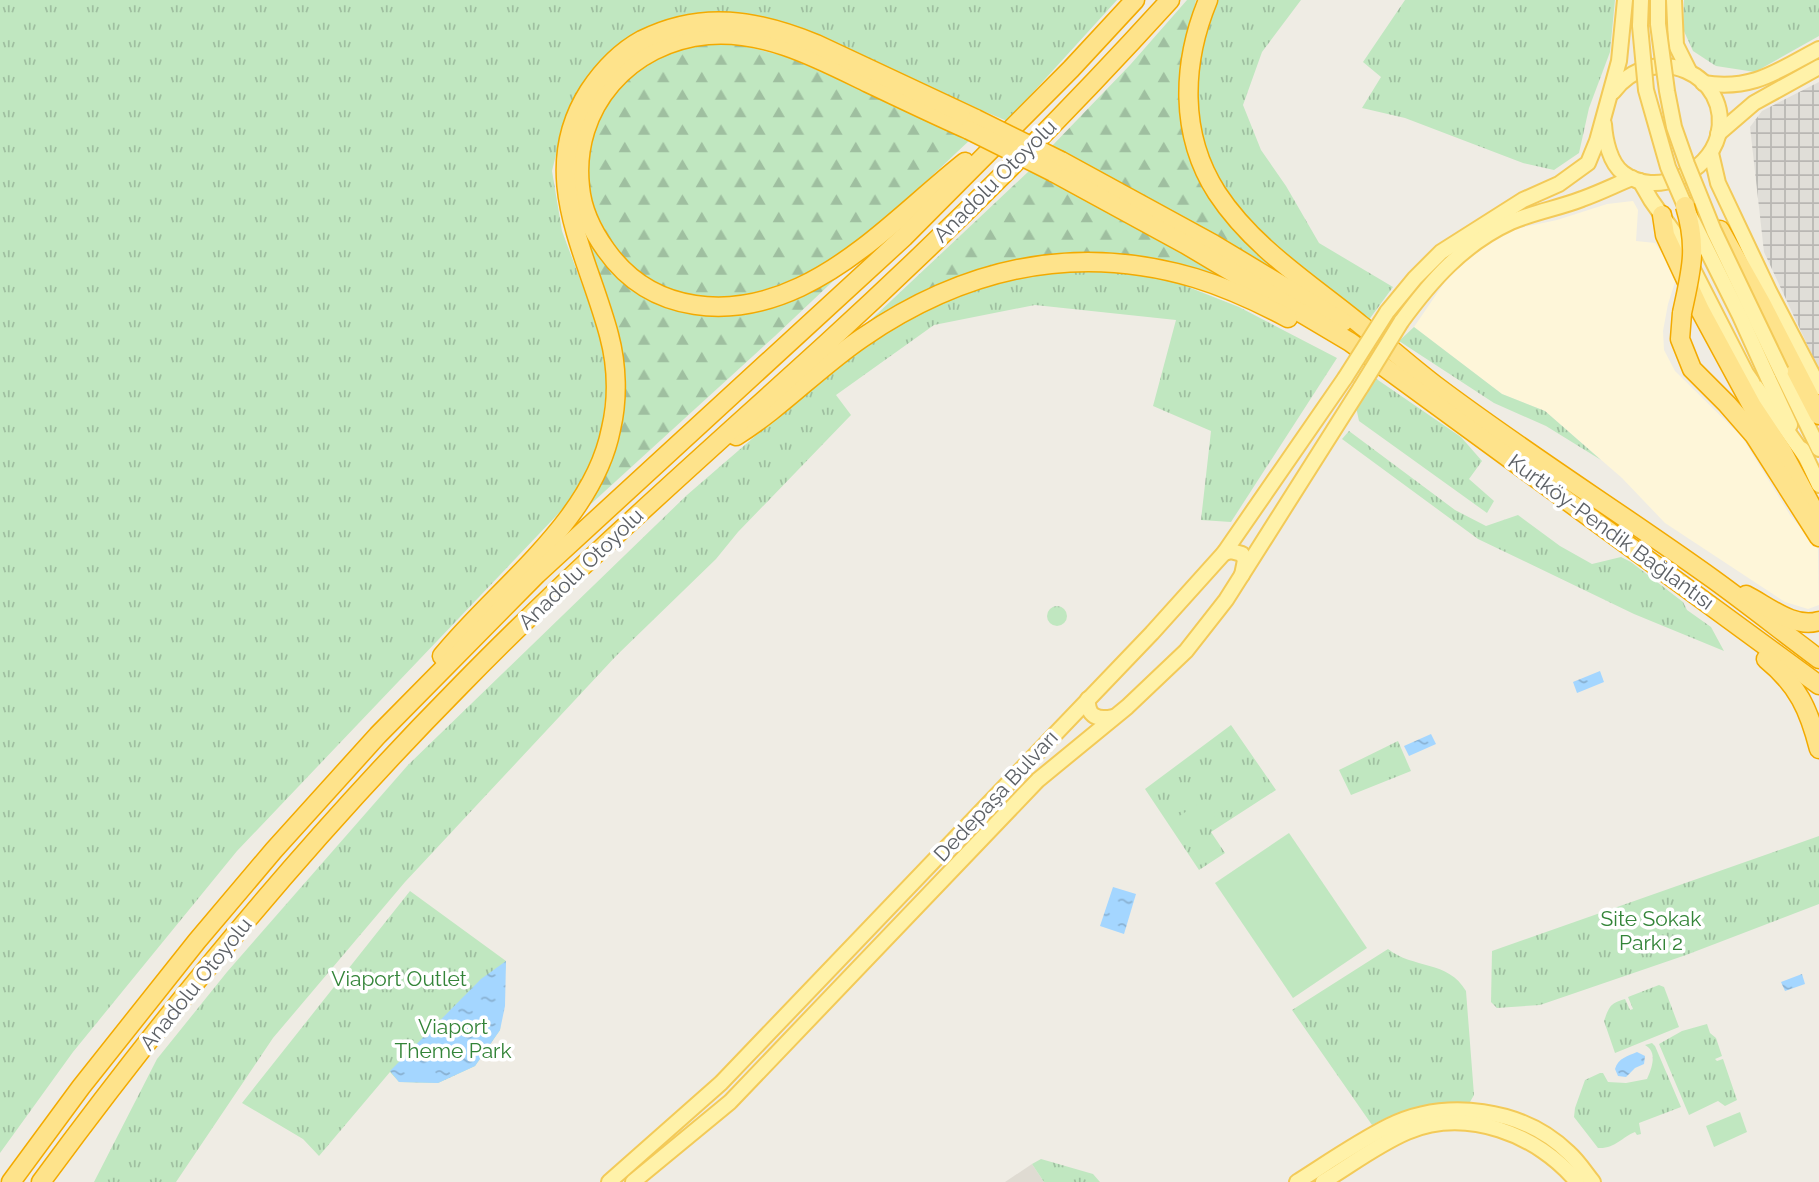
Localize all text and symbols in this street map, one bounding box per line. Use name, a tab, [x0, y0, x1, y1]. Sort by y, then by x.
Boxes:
street label: Anadolu Otoyolu	[928, 114, 1061, 247]
street label: Kurtköy-Pendik Bağlantısı	[1504, 449, 1719, 615]
street label: Anadolu Otoyolu	[513, 503, 648, 634]
street label: Dedepaşa Bulvarı	[928, 725, 1063, 866]
park label: Site Sokak Parkı 2	[1601, 906, 1701, 955]
street label: Anadolu Otoyolu	[134, 912, 257, 1055]
park label: Viaport Outlet	[331, 966, 467, 991]
park label: Viaport Theme Park	[394, 1014, 512, 1063]

